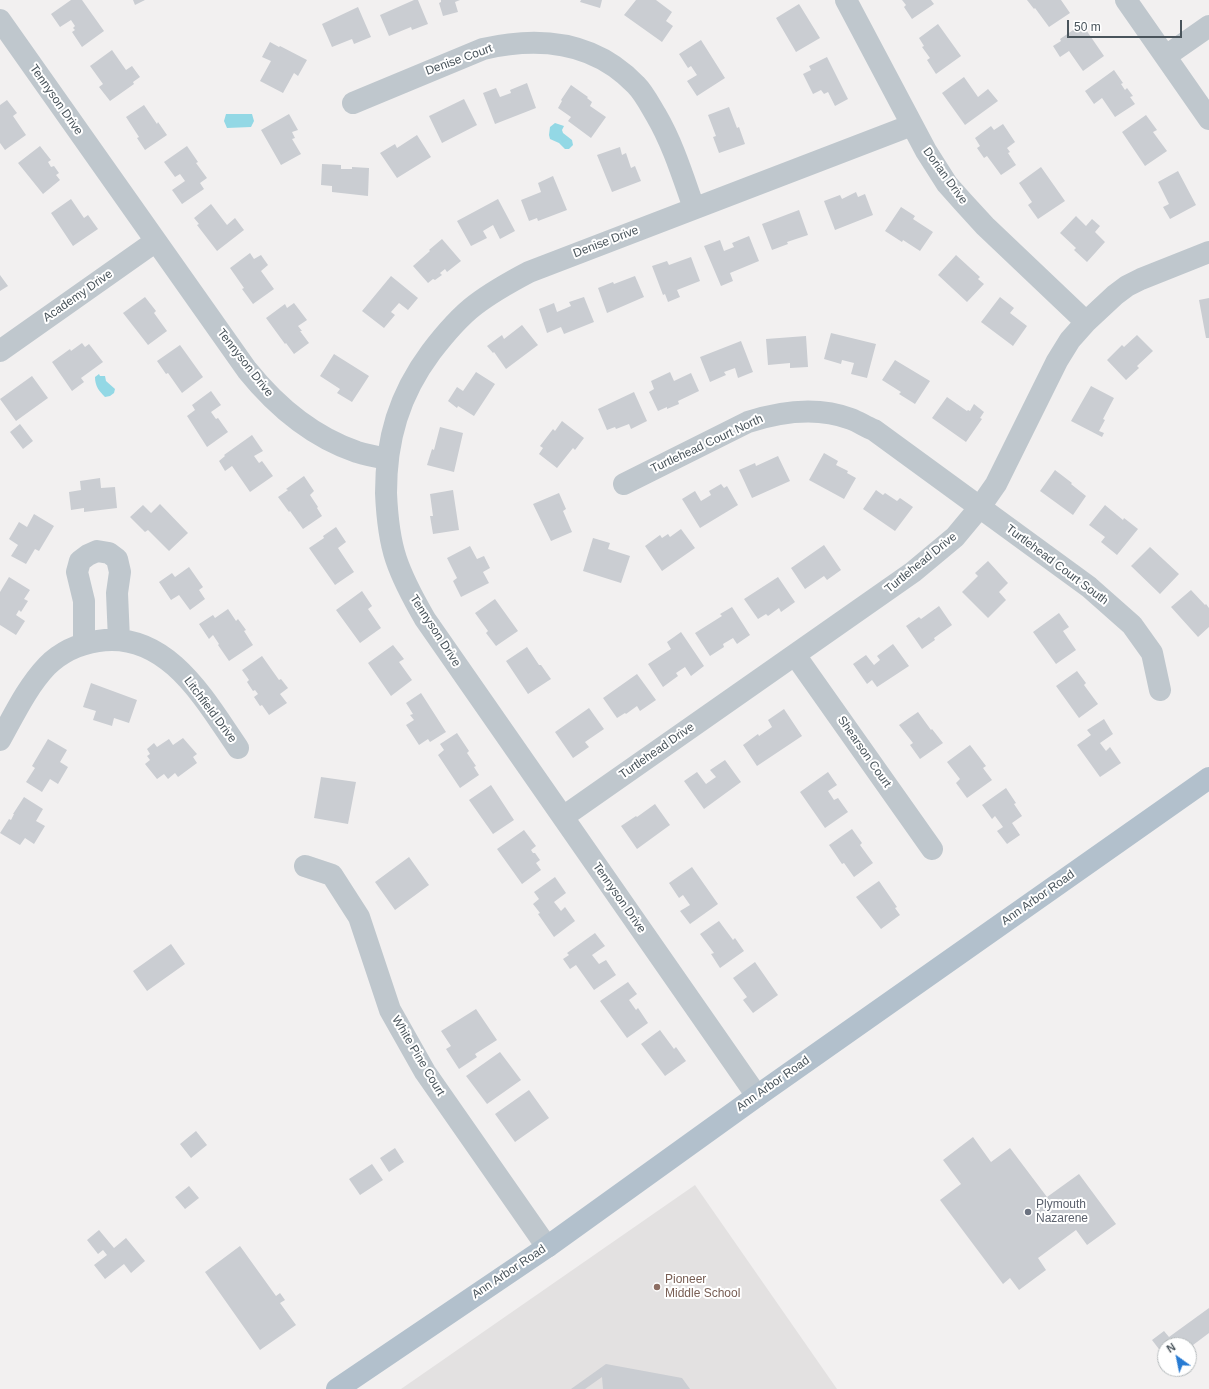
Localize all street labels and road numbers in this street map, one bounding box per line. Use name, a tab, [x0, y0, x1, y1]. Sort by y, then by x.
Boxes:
street label: Denise Court	[424, 41, 494, 79]
street label: Tennyson Drive	[26, 62, 86, 138]
street label: Dorian Drive	[920, 145, 970, 207]
street label: Denise Drive	[571, 223, 641, 261]
street label: Academy Drive	[41, 267, 115, 325]
street label: Tennyson Drive	[214, 326, 276, 400]
street label: Turtlehead Court North	[649, 412, 765, 476]
street label: Turtlehead Court South	[1003, 522, 1111, 608]
street label: Turtlehead Drive	[882, 530, 960, 596]
street label: Tennyson Drive	[406, 592, 464, 670]
street label: Litchfield Drive	[181, 674, 239, 746]
street label: Shearson Court	[834, 713, 894, 791]
street label: Turtlehead Drive	[617, 720, 697, 782]
street label: Tennyson Drive	[589, 860, 649, 936]
street label: Ann Arbor Road	[999, 867, 1077, 929]
street label: White Pine Court	[388, 1013, 448, 1099]
street label: Ann Arbor Road	[734, 1053, 812, 1115]
street label: Ann Arbor Road	[469, 1242, 549, 1302]

